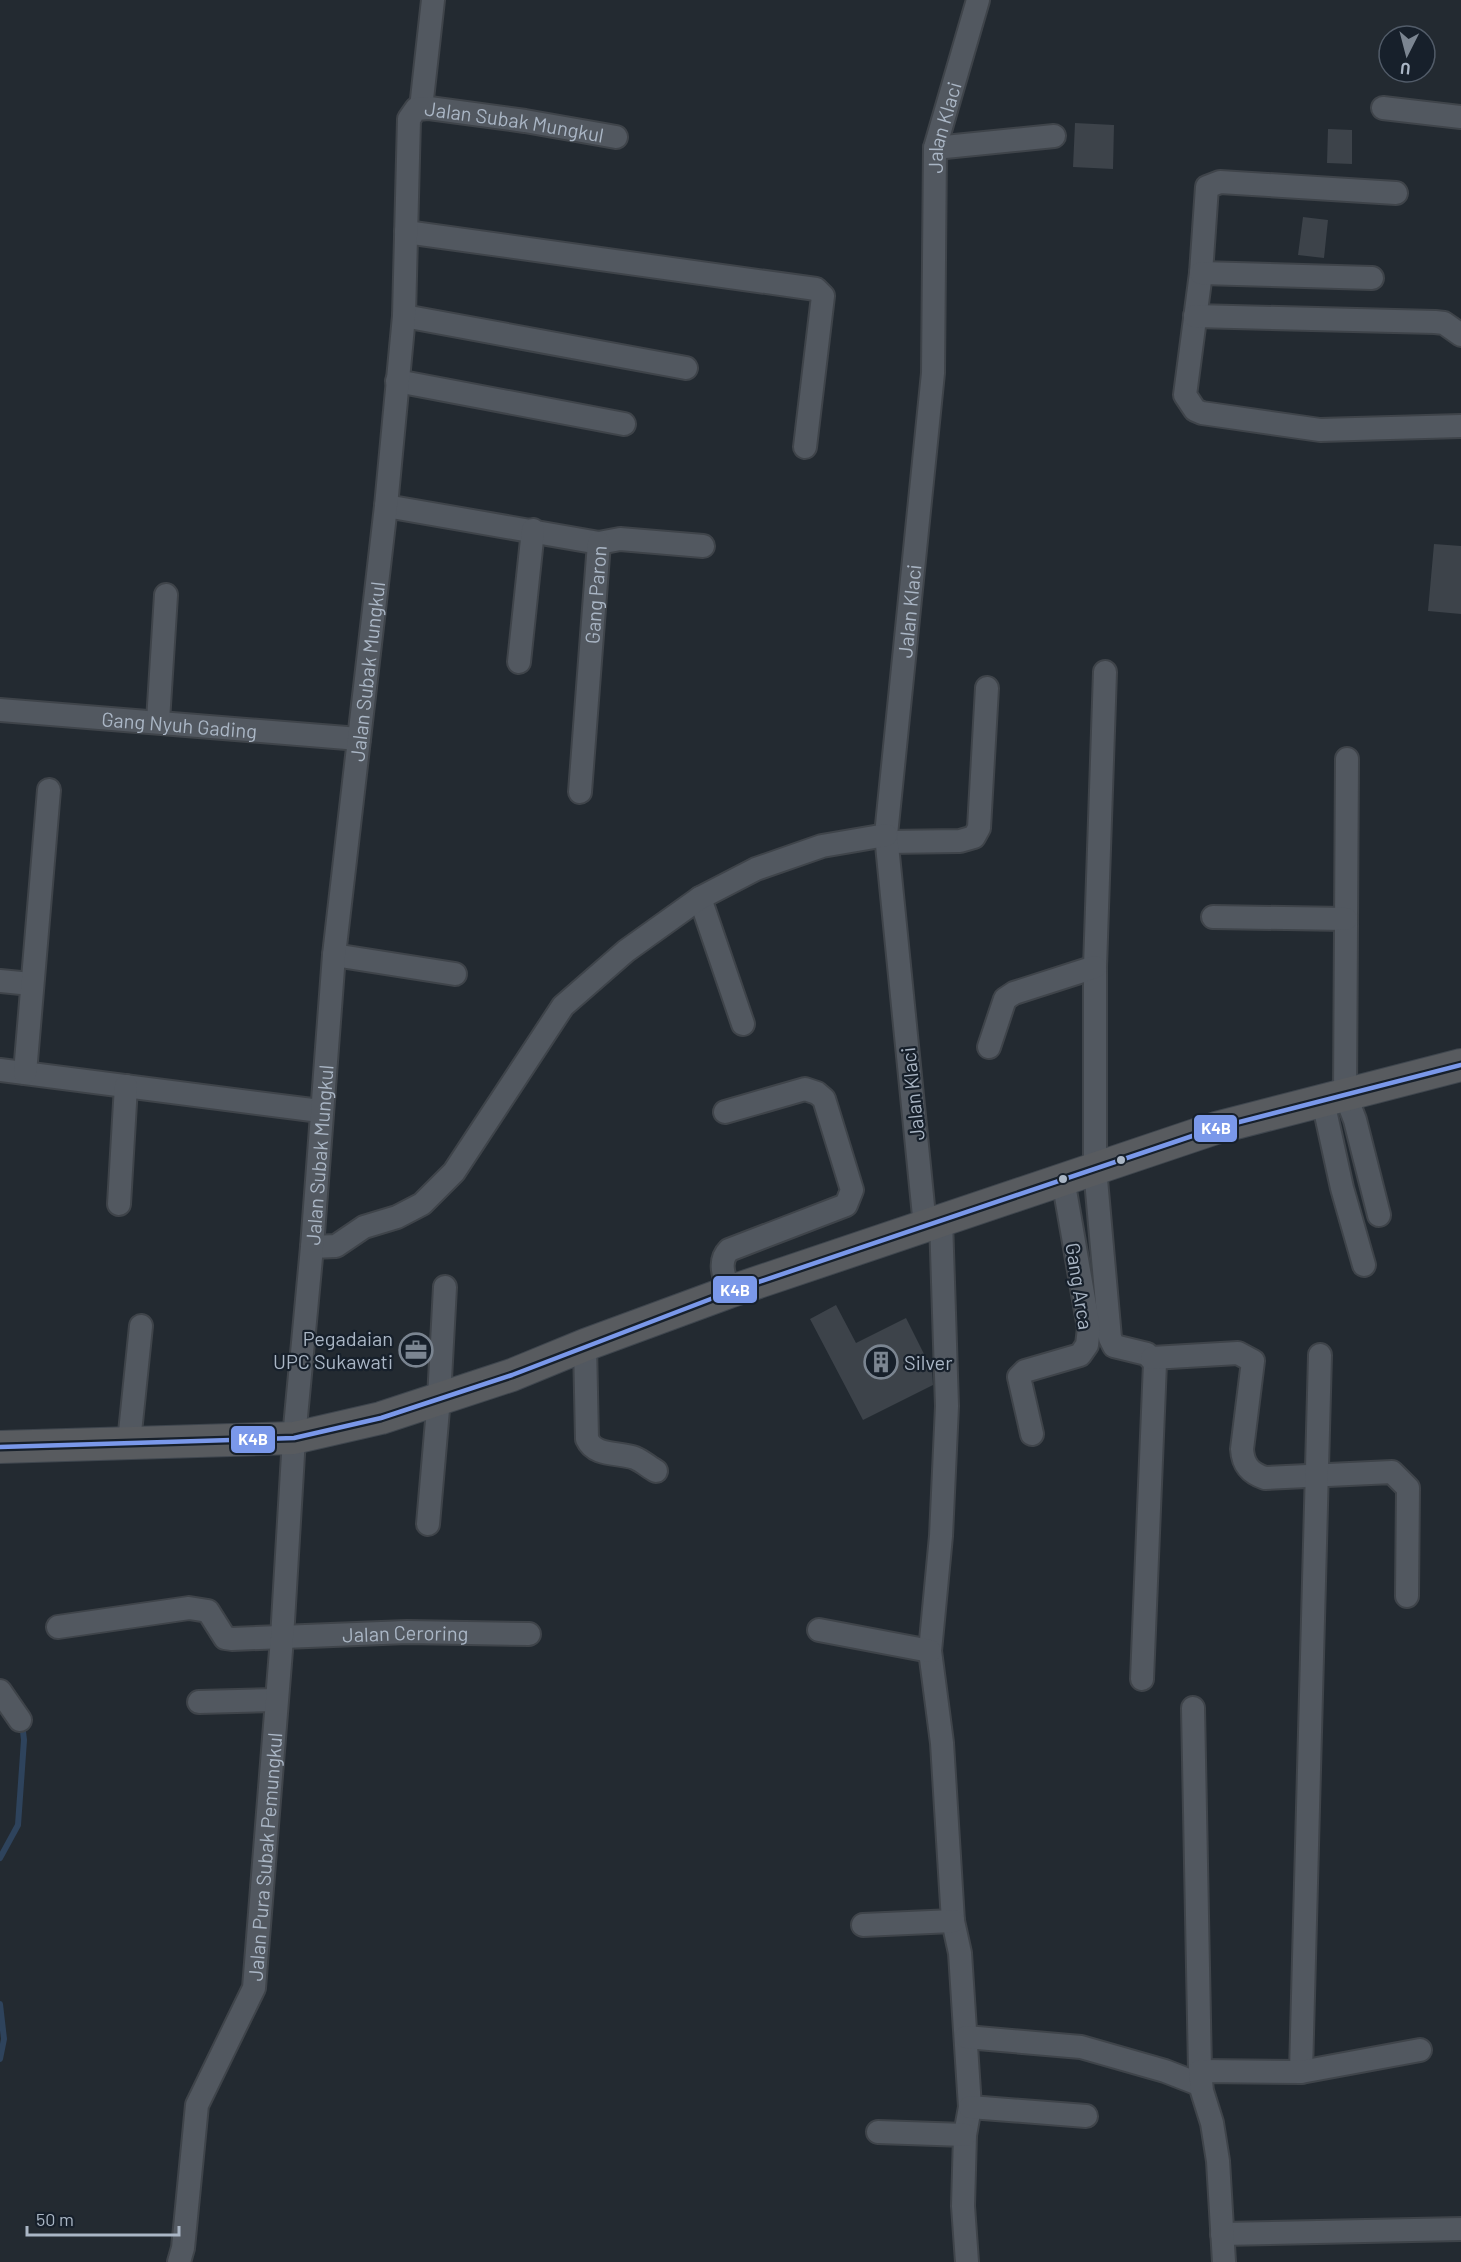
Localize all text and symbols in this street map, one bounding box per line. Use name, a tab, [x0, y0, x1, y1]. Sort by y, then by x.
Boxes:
north arrow	[1377, 24, 1437, 84]
text: U	[1399, 59, 1411, 79]
street label: Jalan Klaci	[923, 79, 966, 173]
street label: Jalan Subak Mungkul	[423, 96, 606, 147]
street label: Gang Paron	[579, 544, 611, 645]
street label: Jalan Klaci	[892, 563, 925, 659]
street label: Jalan Subak Mungkul	[345, 580, 389, 763]
street label: Gang Nyuh Gading	[101, 706, 258, 743]
street label: Jalan Klaci	[895, 1046, 929, 1142]
street label: Jalan Subak Mungkul	[300, 1064, 338, 1246]
line badge: K4B	[1193, 1114, 1238, 1143]
text: K4B	[1201, 1118, 1231, 1137]
unlabelled marker	[1115, 1154, 1127, 1166]
unlabelled marker	[1057, 1173, 1069, 1185]
street label: Gang Arca	[1061, 1241, 1099, 1331]
line badge: K4B	[712, 1275, 758, 1304]
text: K4B	[720, 1280, 750, 1299]
place label: Pegadaian UPC Sukawati	[273, 1326, 393, 1373]
office icon: Pegadaian UPC Sukawati	[398, 1332, 434, 1368]
building icon: Silver	[863, 1344, 899, 1380]
place label: Silver	[904, 1350, 952, 1374]
line badge: K4B	[230, 1425, 276, 1454]
text: K4B	[238, 1429, 268, 1448]
street label: Jalan Ceroring	[342, 1620, 469, 1647]
street label: Jalan Pura Subak Pemungkul	[243, 1732, 286, 1982]
scale bar	[27, 2199, 178, 2237]
text: 50 m	[36, 2208, 74, 2230]

